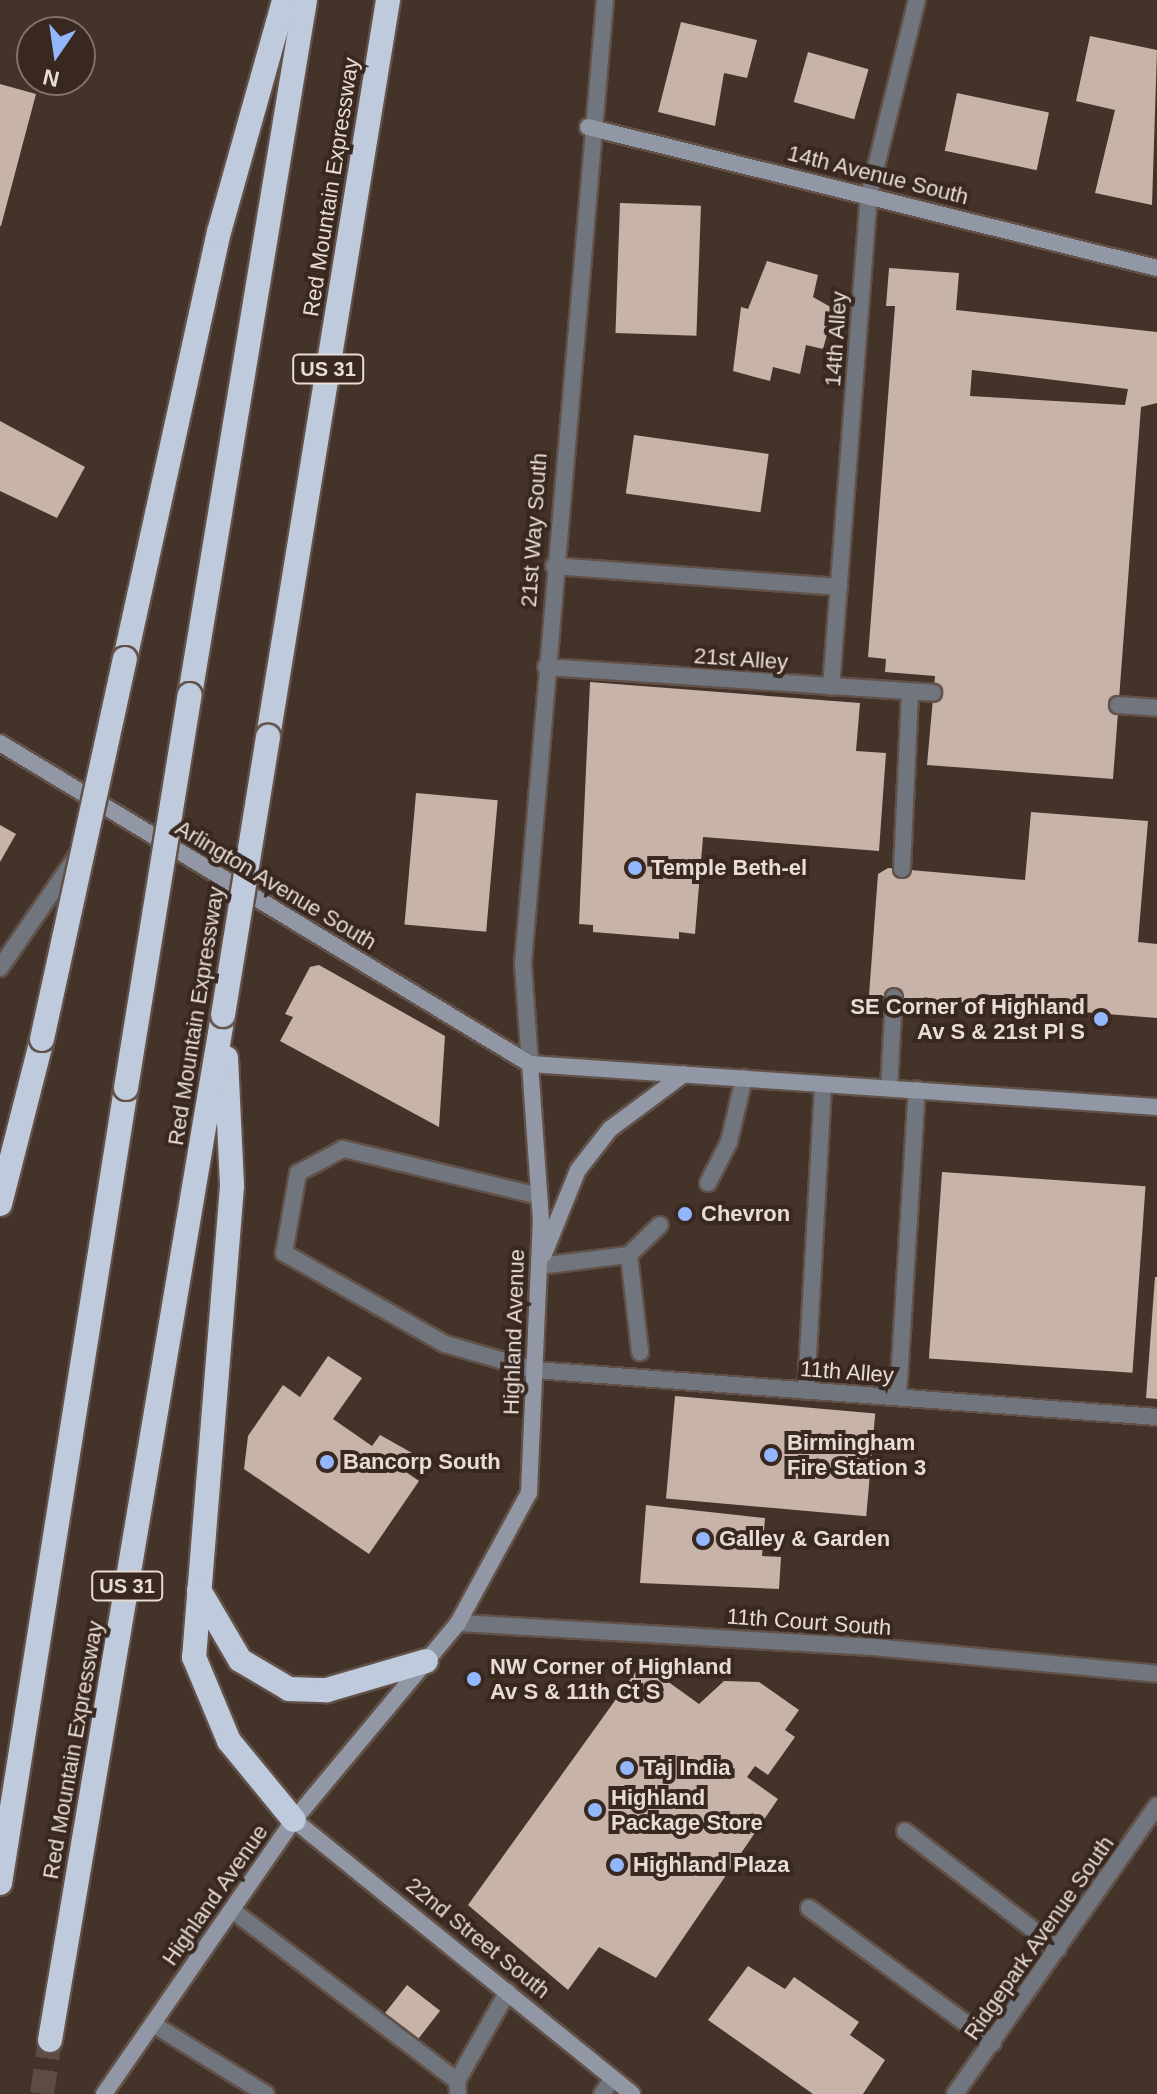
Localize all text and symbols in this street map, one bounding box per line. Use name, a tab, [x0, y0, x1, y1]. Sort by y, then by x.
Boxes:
north arrow	[16, 16, 96, 96]
street label: Red Mountain Expressway	[297, 56, 365, 318]
text: N	[40, 64, 61, 92]
street label: 14th Avenue South	[784, 140, 972, 210]
street label: 14th Alley	[819, 290, 853, 388]
road number: US 31	[292, 353, 364, 385]
street label: 21st Way South	[515, 452, 553, 608]
street label: 21st Alley	[693, 643, 789, 675]
street label: Arlington Avenue South	[170, 814, 382, 956]
place label: Temple Beth-el	[651, 855, 807, 881]
marker: Temple Beth-el	[626, 859, 644, 877]
street label: Red Mountain Expressway	[162, 885, 230, 1147]
place label: SE Corner of Highland Av S & 21st Pl S	[850, 993, 1085, 1044]
marker: SE Corner of Highland Av S & 21st Pl S	[1092, 1010, 1110, 1028]
place label: Chevron	[701, 1201, 790, 1227]
marker: Chevron	[676, 1205, 694, 1223]
street label: Highland Avenue	[498, 1248, 530, 1416]
street label: 11th Alley	[799, 1356, 895, 1388]
place label: Birmingham Fire Station 3	[787, 1429, 926, 1480]
marker: Birmingham Fire Station 3	[762, 1446, 780, 1464]
place label: Bancorp South	[343, 1449, 501, 1475]
marker: Bancorp South	[318, 1453, 336, 1471]
place label: Galley & Garden	[719, 1526, 890, 1552]
marker: Galley & Garden	[694, 1530, 712, 1548]
road number: US 31	[91, 1570, 163, 1602]
street label: 11th Court South	[726, 1603, 892, 1641]
street label: Red Mountain Expressway	[37, 1619, 109, 1881]
place label: NW Corner of Highland Av S & 11th Ct S	[490, 1653, 732, 1704]
marker: NW Corner of Highland Av S & 11th Ct S	[465, 1670, 483, 1688]
place label: Taj India	[643, 1755, 731, 1781]
marker: Taj India	[618, 1759, 636, 1777]
place label: Highland Package Store	[611, 1784, 763, 1836]
marker: Highland Package Store	[586, 1801, 604, 1819]
street label: Highland Avenue	[156, 1819, 274, 1971]
street label: Ridgepark Avenue South	[958, 1830, 1120, 2046]
place label: Highland Plaza	[633, 1852, 789, 1878]
marker: Highland Plaza	[608, 1856, 626, 1874]
street label: 22nd Street South	[401, 1872, 555, 2004]

